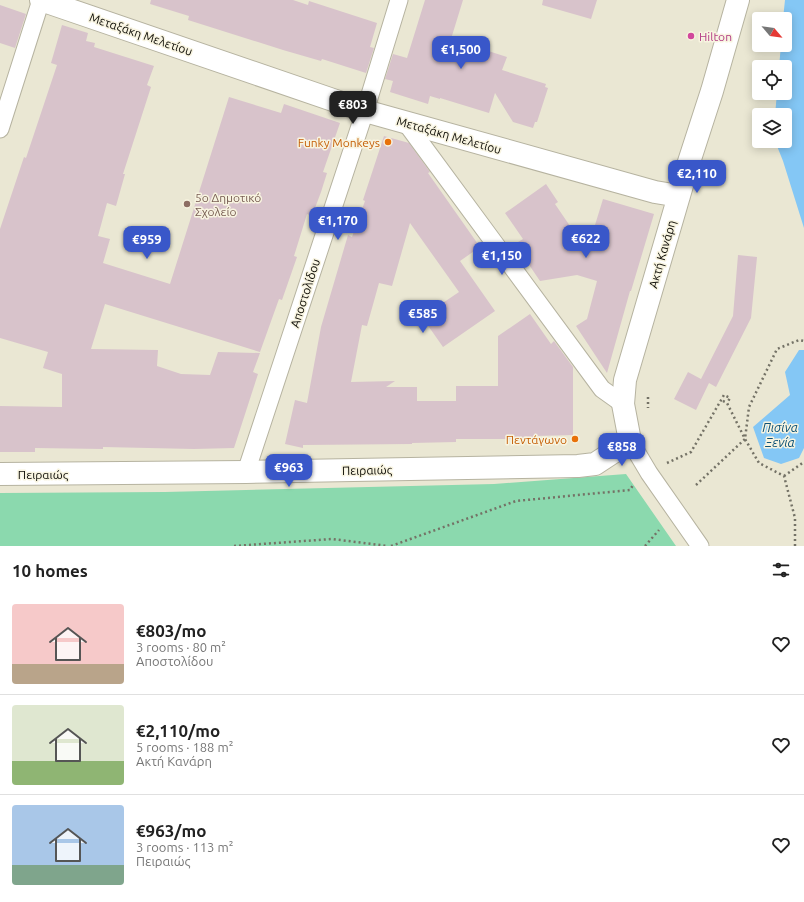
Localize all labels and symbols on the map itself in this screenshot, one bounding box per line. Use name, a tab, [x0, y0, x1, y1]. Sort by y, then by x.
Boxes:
street label: Μεταξάκη Μελετίου	[87, 10, 194, 59]
north arrow	[752, 12, 792, 52]
place label: Hilton	[699, 30, 732, 43]
marker: Hilton	[686, 31, 696, 41]
pin: €1,500	[428, 36, 494, 70]
pin: €803	[329, 91, 377, 125]
street label: Μεταξάκη Μελετίου	[395, 114, 503, 157]
place label: Funky Monkeys	[298, 136, 380, 149]
marker: Funky Monkeys	[383, 137, 393, 147]
pin: €2,110	[664, 160, 730, 194]
place label: 5ο Δημοτικό Σχολείο	[195, 191, 261, 218]
marker: 5ο Δημοτικό Σχολείο	[182, 199, 192, 209]
pin: €1,170	[305, 207, 371, 241]
street label: Ακτή Κανάρη	[646, 219, 678, 289]
pin: €622	[562, 225, 610, 259]
pin: €959	[123, 226, 171, 260]
pin: €1,150	[469, 242, 535, 276]
street label: Αποστολίδου	[288, 257, 322, 329]
pin: €585	[399, 300, 447, 334]
water label: Πισίνα Ξενία	[762, 420, 798, 449]
place label: Πεντάγωνο	[506, 433, 567, 446]
pin: €858	[598, 433, 646, 467]
marker: Πεντάγωνο	[570, 434, 580, 444]
pin: €963	[265, 454, 313, 488]
street label: Πειραιώς	[342, 463, 393, 478]
street label: Πειραιώς	[18, 468, 69, 482]

